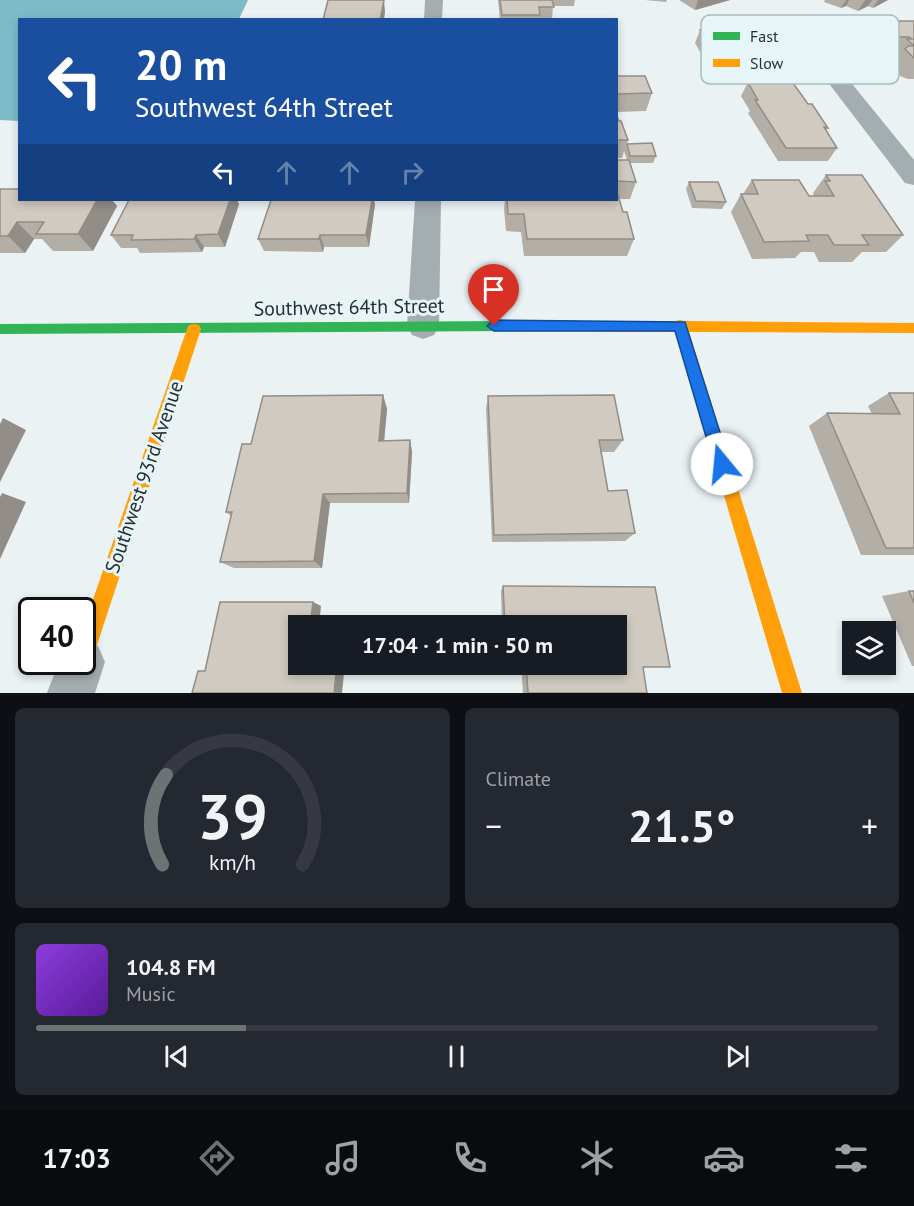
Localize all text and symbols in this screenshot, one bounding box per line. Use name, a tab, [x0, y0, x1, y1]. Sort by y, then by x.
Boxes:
legend	[701, 15, 899, 84]
text: Fast	[750, 26, 779, 46]
text: 20 m	[135, 37, 227, 92]
icon: left	[36, 42, 114, 120]
text: Slow	[750, 53, 784, 73]
text: Southwest 64th Street	[135, 90, 393, 124]
icon: left	[207, 156, 240, 189]
icon: ahead	[270, 156, 303, 189]
icon: ahead	[333, 156, 366, 189]
icon: right	[396, 156, 429, 189]
pin	[468, 264, 519, 326]
icon: arrive	[477, 273, 510, 306]
street label: Southwest 64th Street	[253, 292, 445, 322]
street label: Southwest 93rd Avenue	[99, 377, 189, 577]
position arrow	[690, 432, 754, 496]
speed limit sign: 40	[18, 597, 96, 675]
map controls	[842, 621, 896, 675]
button: layers	[842, 621, 896, 675]
text: 17:04 · 1 min · 50 m	[362, 631, 553, 659]
text: Climate	[486, 766, 551, 792]
text: 39	[197, 775, 268, 856]
text: 21.5°	[628, 796, 735, 854]
text: −	[486, 804, 502, 847]
text: +	[861, 804, 878, 847]
text: km/h	[209, 848, 256, 876]
text: 104.8 FM	[126, 953, 216, 981]
text: Music	[126, 981, 175, 1007]
icon: previous	[160, 1040, 193, 1073]
icon: pause	[440, 1040, 473, 1073]
icon: next	[721, 1040, 754, 1073]
icon: directions	[196, 1137, 238, 1179]
icon: music	[322, 1137, 364, 1179]
icon: phone	[449, 1137, 491, 1179]
icon: climate	[576, 1137, 618, 1179]
icon: car	[703, 1137, 745, 1179]
icon: filters	[830, 1137, 872, 1179]
text: 17:03	[42, 1141, 111, 1175]

